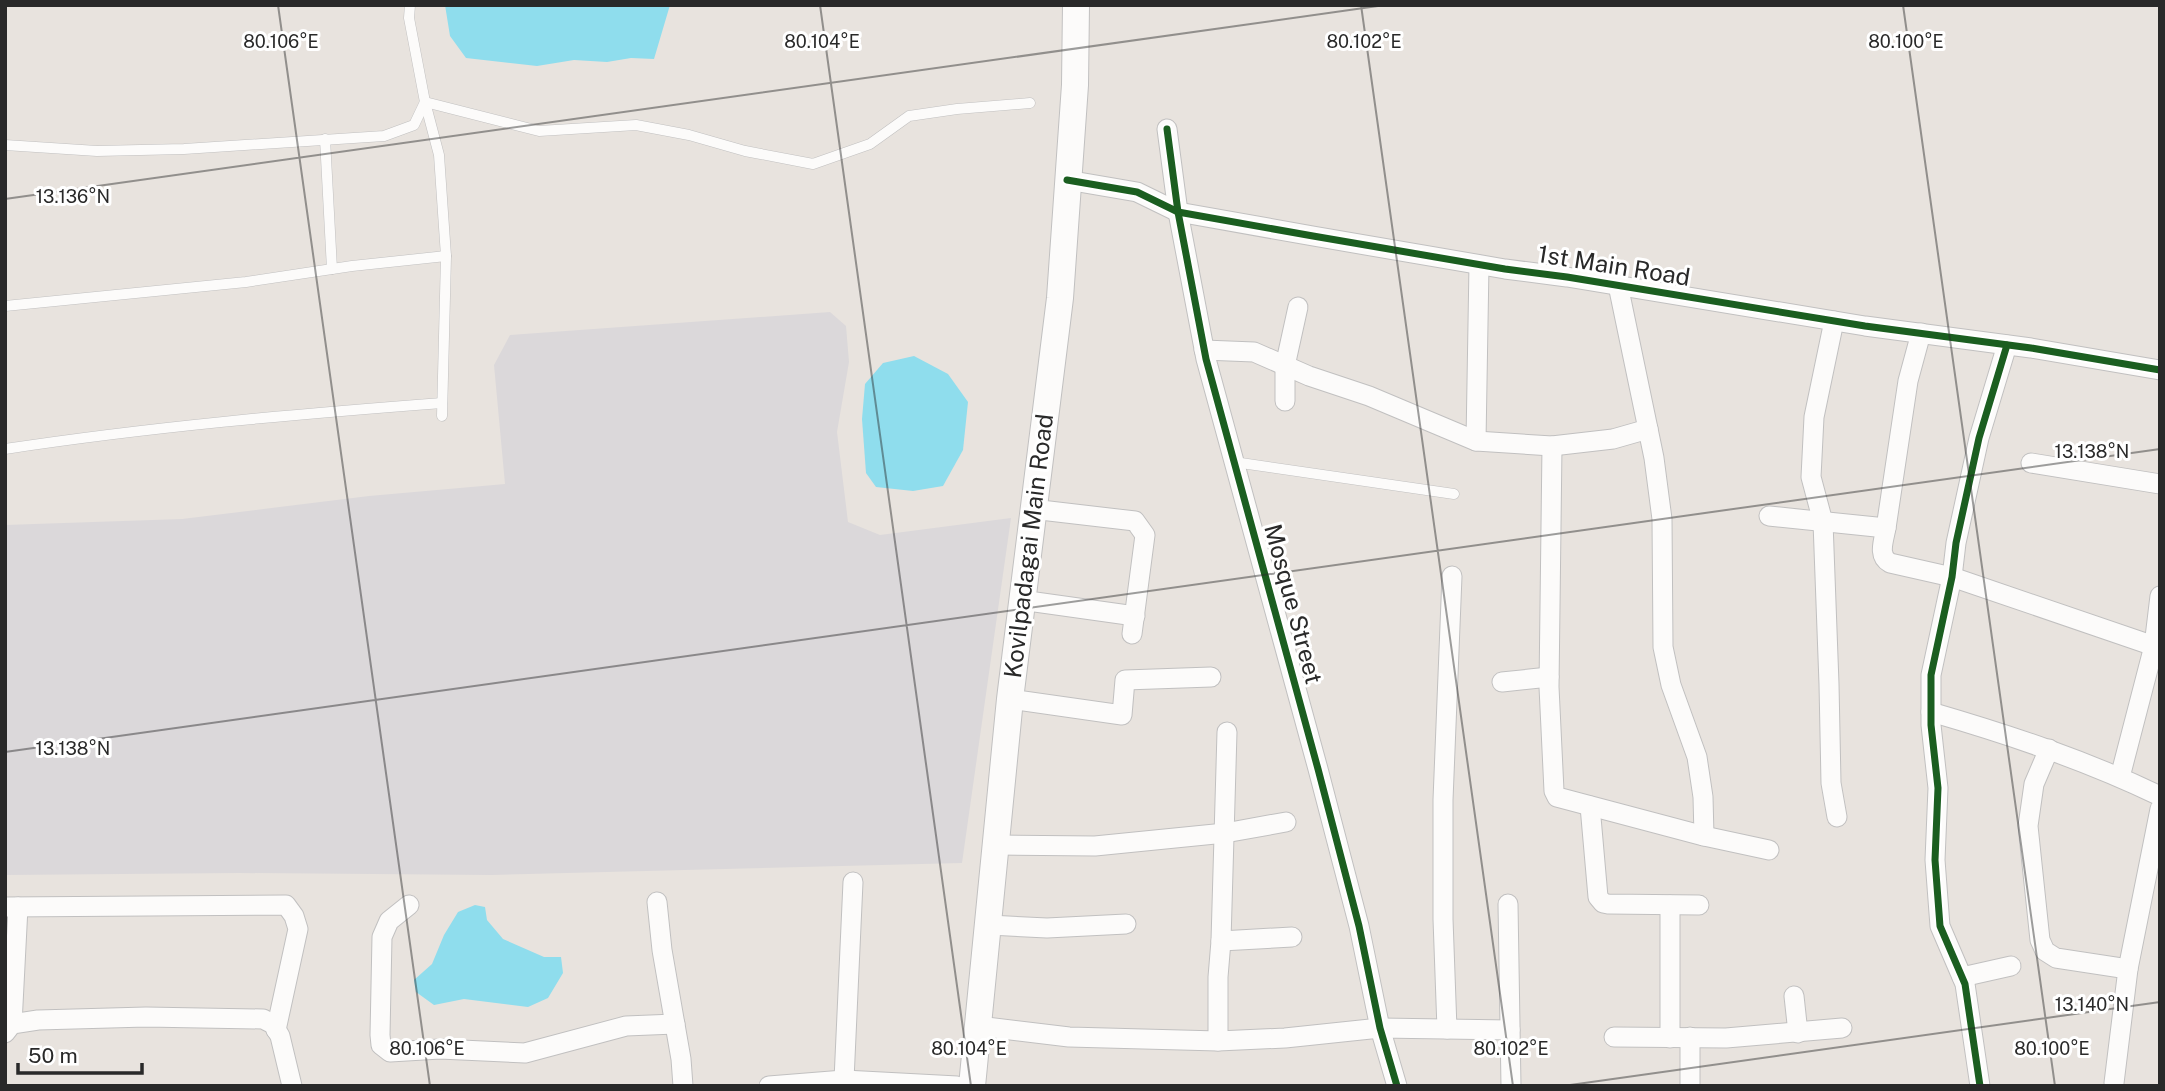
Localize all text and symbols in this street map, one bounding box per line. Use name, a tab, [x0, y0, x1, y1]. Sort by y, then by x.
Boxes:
text: 80.106°E	[243, 31, 319, 52]
text: 80.104°E	[784, 31, 860, 52]
text: 80.102°E	[1326, 31, 1402, 52]
text: 80.100°E	[1868, 31, 1944, 52]
text: 13.136°N	[36, 186, 110, 207]
street label: 1st Main Road	[1536, 239, 1692, 291]
street label: Kovilpadagai Main Road	[998, 412, 1058, 680]
text: 13.138°N	[2055, 441, 2129, 462]
street label: Mosque Street	[1259, 521, 1329, 687]
text: 13.138°N	[36, 738, 110, 759]
text: 13.140°N	[2055, 994, 2129, 1015]
scale bar	[18, 1032, 142, 1076]
text: 80.106°E	[389, 1038, 465, 1059]
text: 80.104°E	[931, 1038, 1007, 1059]
text: 80.102°E	[1473, 1038, 1549, 1059]
text: 80.100°E	[2014, 1038, 2090, 1059]
text: 50 m	[28, 1043, 78, 1068]

